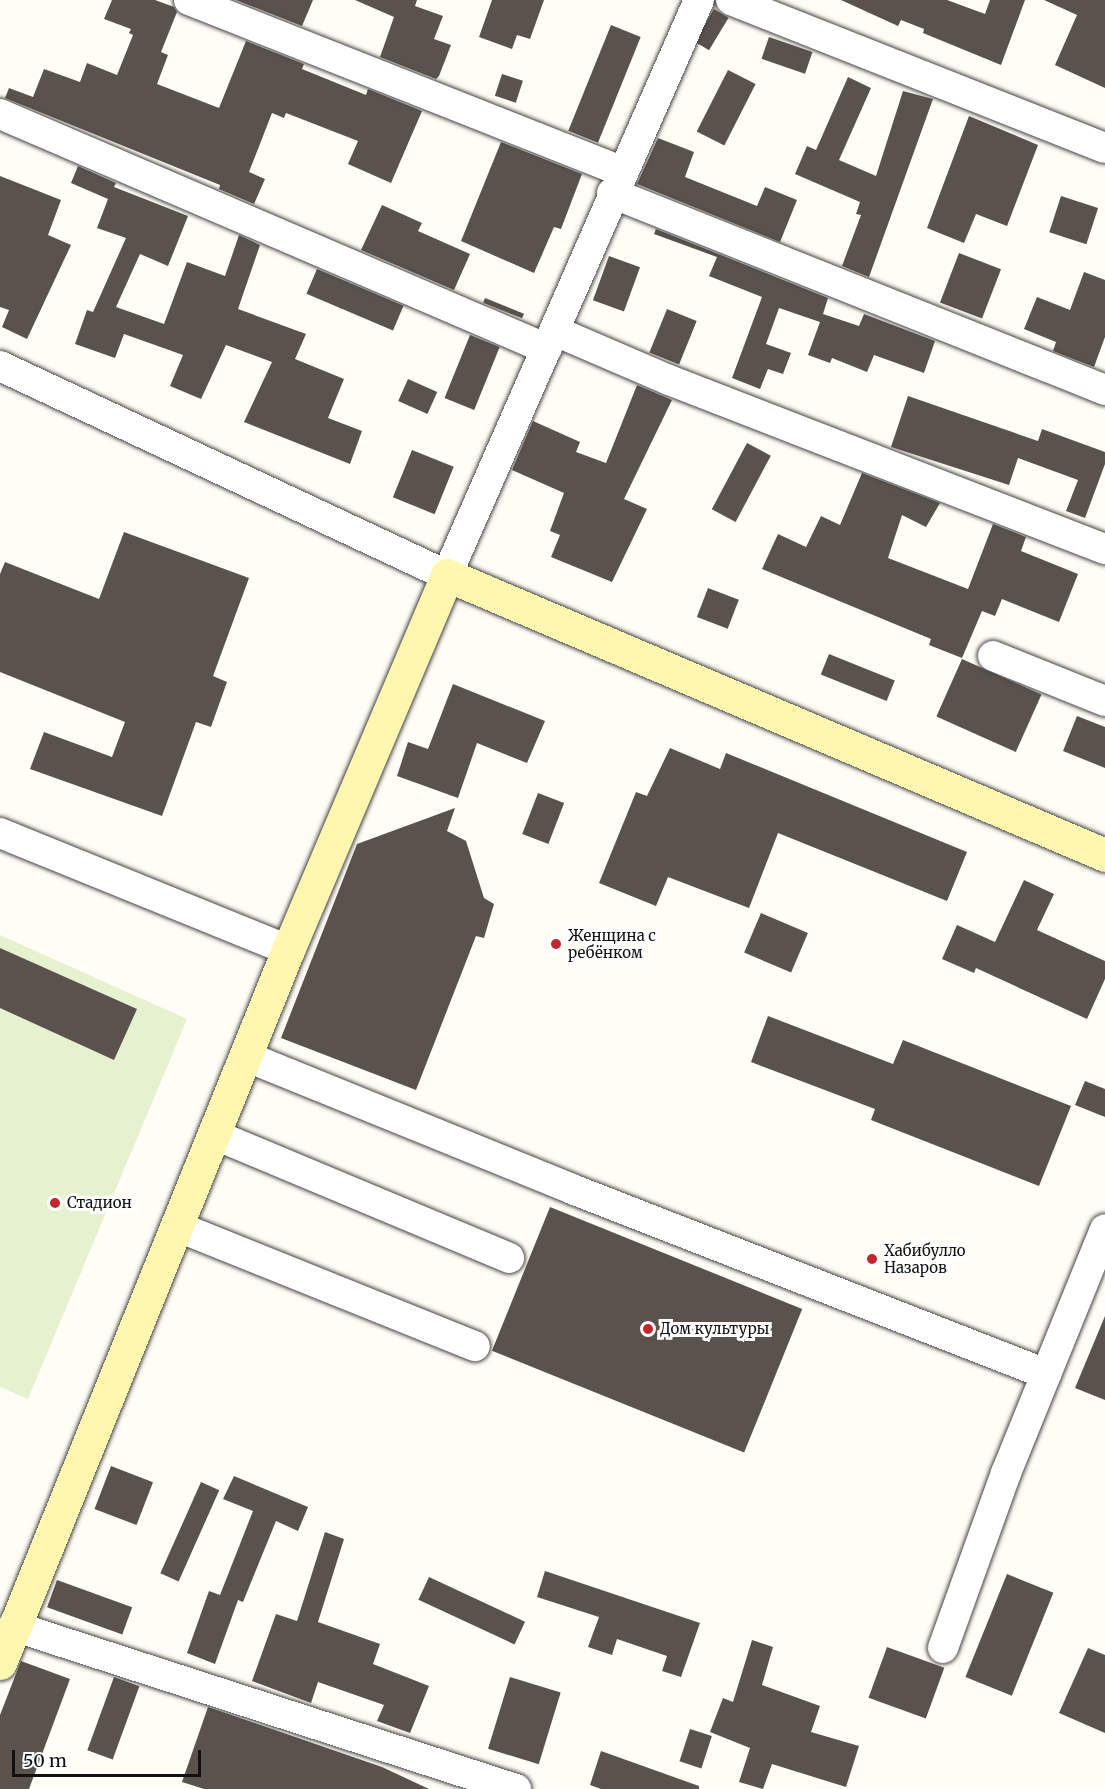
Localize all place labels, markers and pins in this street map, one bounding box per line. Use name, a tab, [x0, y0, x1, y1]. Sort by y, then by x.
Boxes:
place label: Женщина с ребёнком	[568, 926, 656, 961]
marker: Женщина с ребёнком	[549, 937, 563, 951]
place label: Стадион	[67, 1194, 132, 1212]
marker: Стадион	[48, 1196, 62, 1210]
place label: Хабибулло Назаров	[884, 1241, 966, 1276]
marker: Хабибулло Назаров	[865, 1252, 879, 1266]
place label: Дом культуры	[660, 1320, 769, 1338]
marker: Дом культуры	[641, 1322, 655, 1336]

